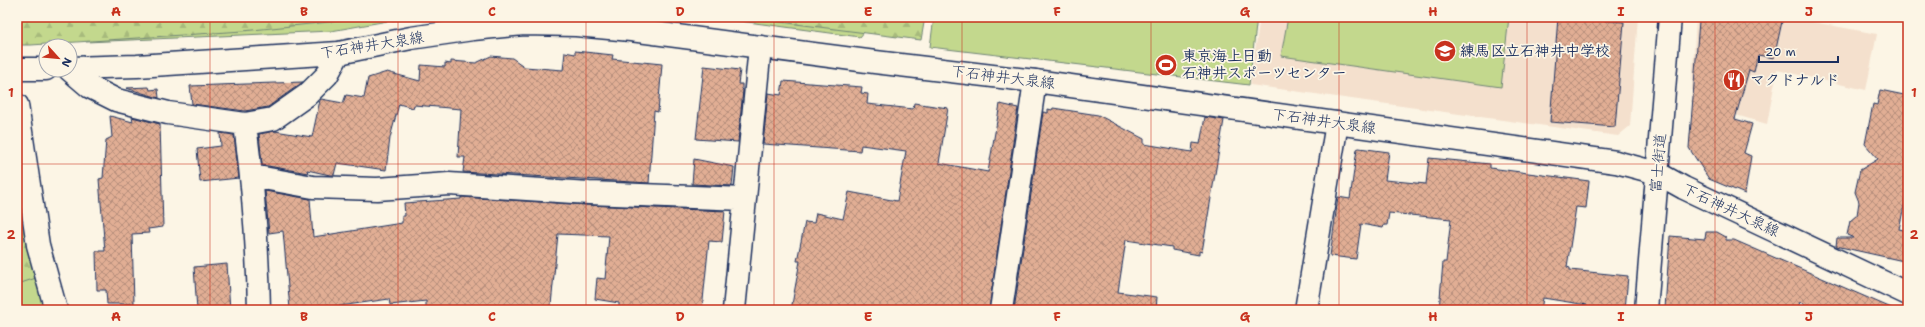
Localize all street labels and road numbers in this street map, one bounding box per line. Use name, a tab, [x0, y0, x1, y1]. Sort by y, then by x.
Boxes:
street label: 下石神井大泉線	[319, 27, 425, 63]
street label: 下石神井大泉線	[950, 61, 1056, 93]
street label: 下石神井大泉線	[1271, 104, 1377, 138]
street label: 富士街道	[1645, 132, 1671, 194]
street label: 下石神井大泉線	[1679, 179, 1783, 241]

